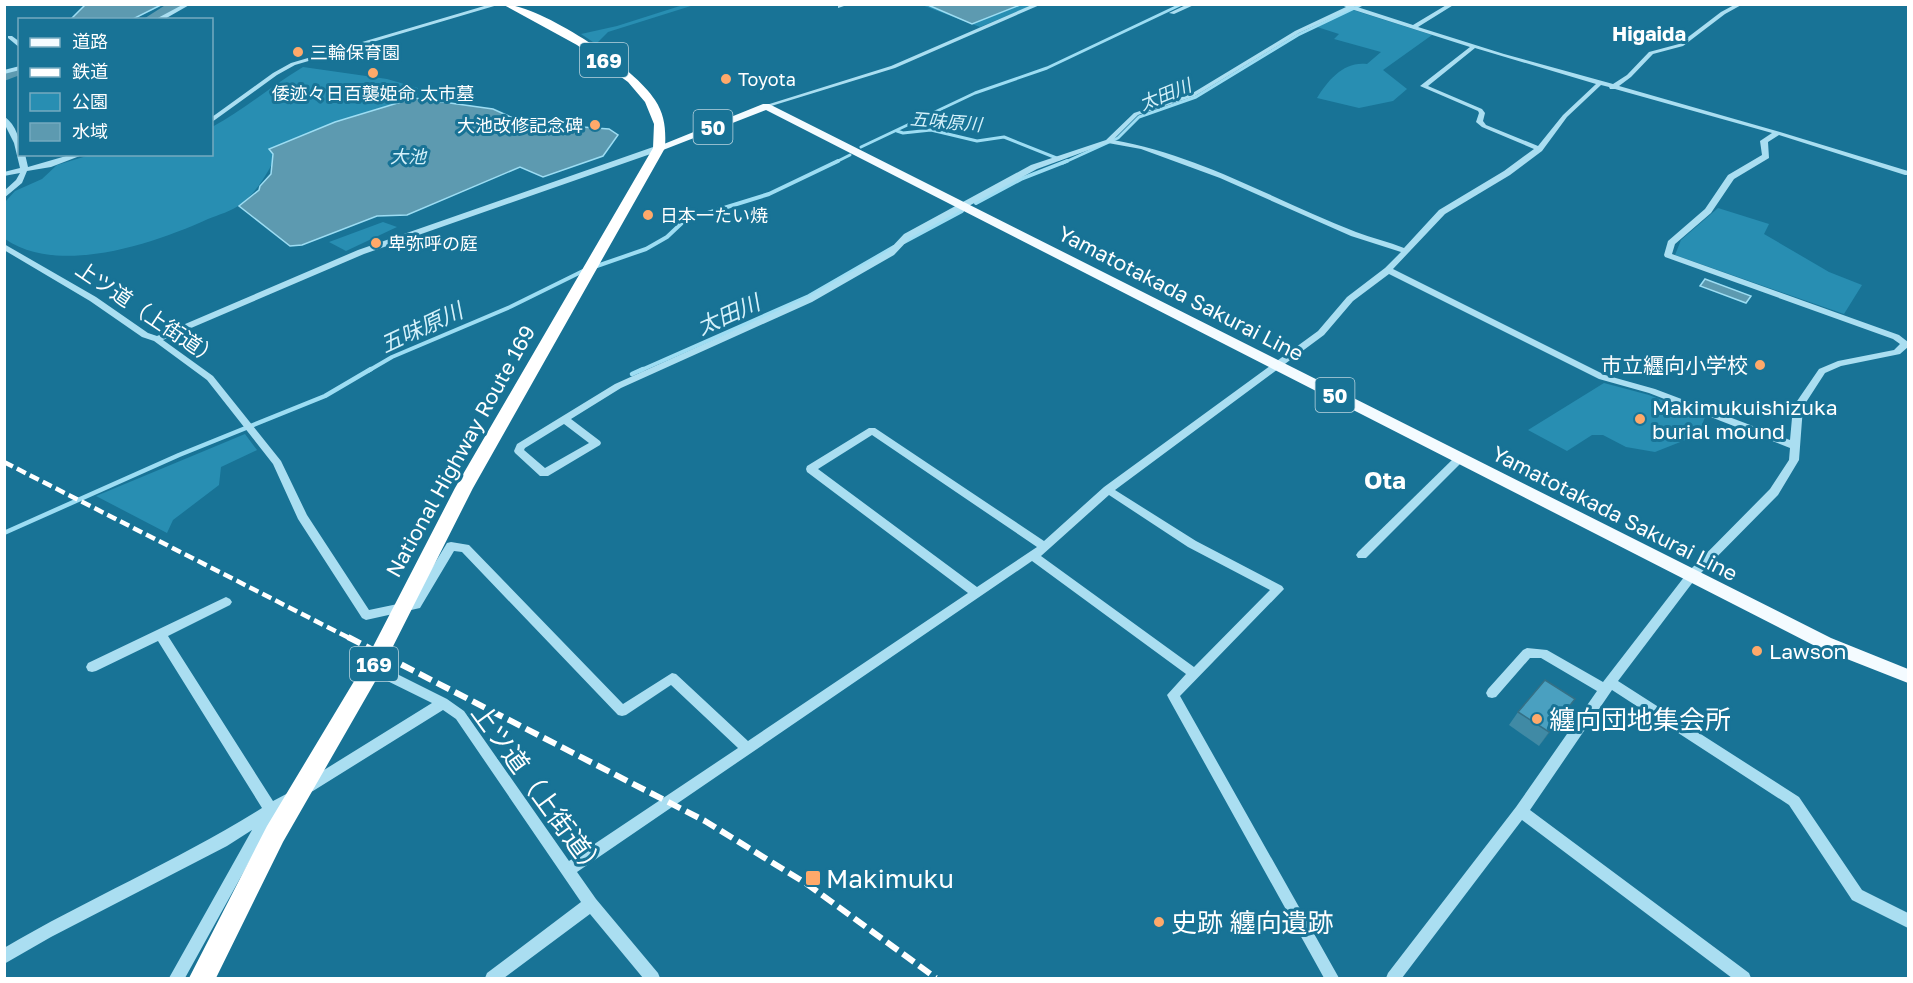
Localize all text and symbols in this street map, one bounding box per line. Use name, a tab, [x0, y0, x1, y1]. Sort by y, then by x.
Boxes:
legend	[18, 18, 213, 156]
district label: Higaida	[1612, 21, 1686, 45]
text: 道路	[72, 30, 108, 52]
place label: 三輪保育園	[310, 41, 400, 63]
road number: 169	[580, 43, 628, 77]
marker: 三輪保育園	[291, 45, 305, 59]
text: 鉄道	[72, 60, 108, 82]
marker: 倭迹々日百襲姫命 太市墓	[366, 66, 380, 80]
place label: Toyota	[738, 68, 796, 90]
marker: Toyota	[719, 72, 733, 86]
water label: 太田川	[1136, 73, 1196, 114]
place label: 倭迹々日百襲姫命 太市墓	[272, 82, 474, 104]
text: 公園	[72, 90, 108, 112]
water label: 五味原川	[909, 107, 985, 135]
road number: 50	[694, 110, 732, 144]
place label: 大池改修記念碑	[457, 114, 583, 136]
marker: 大池改修記念碑	[588, 118, 602, 132]
text: 水域	[72, 120, 108, 142]
water label: 大池	[390, 145, 428, 167]
place label: 日本一たい焼	[660, 204, 768, 226]
marker: 日本一たい焼	[641, 208, 655, 222]
street label: Yamatotakada Sakurai Line	[1054, 220, 1308, 366]
place label: 卑弥呼の庭	[388, 232, 478, 254]
marker: 卑弥呼の庭	[369, 236, 383, 250]
street label: 上ツ道（上街道）	[71, 255, 225, 371]
water label: 太田川	[692, 287, 765, 340]
water label: 五味原川	[375, 295, 468, 358]
street label: National Highway Route 169	[380, 320, 540, 582]
place label: 市立纒向小学校	[1601, 352, 1748, 378]
marker: 市立纒向小学校	[1753, 358, 1767, 372]
road number: 50	[1316, 378, 1354, 412]
place label: Makimukuishizuka burial mound	[1652, 394, 1838, 444]
marker: Makimukuishizuka burial mound	[1633, 412, 1647, 426]
street label: Yamatotakada Sakurai Line	[1488, 440, 1742, 586]
district label: Ota	[1364, 465, 1406, 494]
place label: Lawson	[1769, 638, 1847, 664]
marker: Lawson	[1750, 644, 1764, 658]
road number: 169	[350, 647, 398, 681]
street label: 上ツ道（上街道）	[465, 698, 613, 884]
place label: 纏向団地集会所	[1549, 704, 1731, 735]
marker: 纏向団地集会所	[1530, 712, 1544, 726]
place label: Makimuku	[826, 863, 954, 894]
marker: Makimuku	[804, 869, 822, 887]
place label: 史跡 纏向遺跡	[1171, 907, 1334, 938]
marker: 史跡 纏向遺跡	[1152, 915, 1166, 929]

